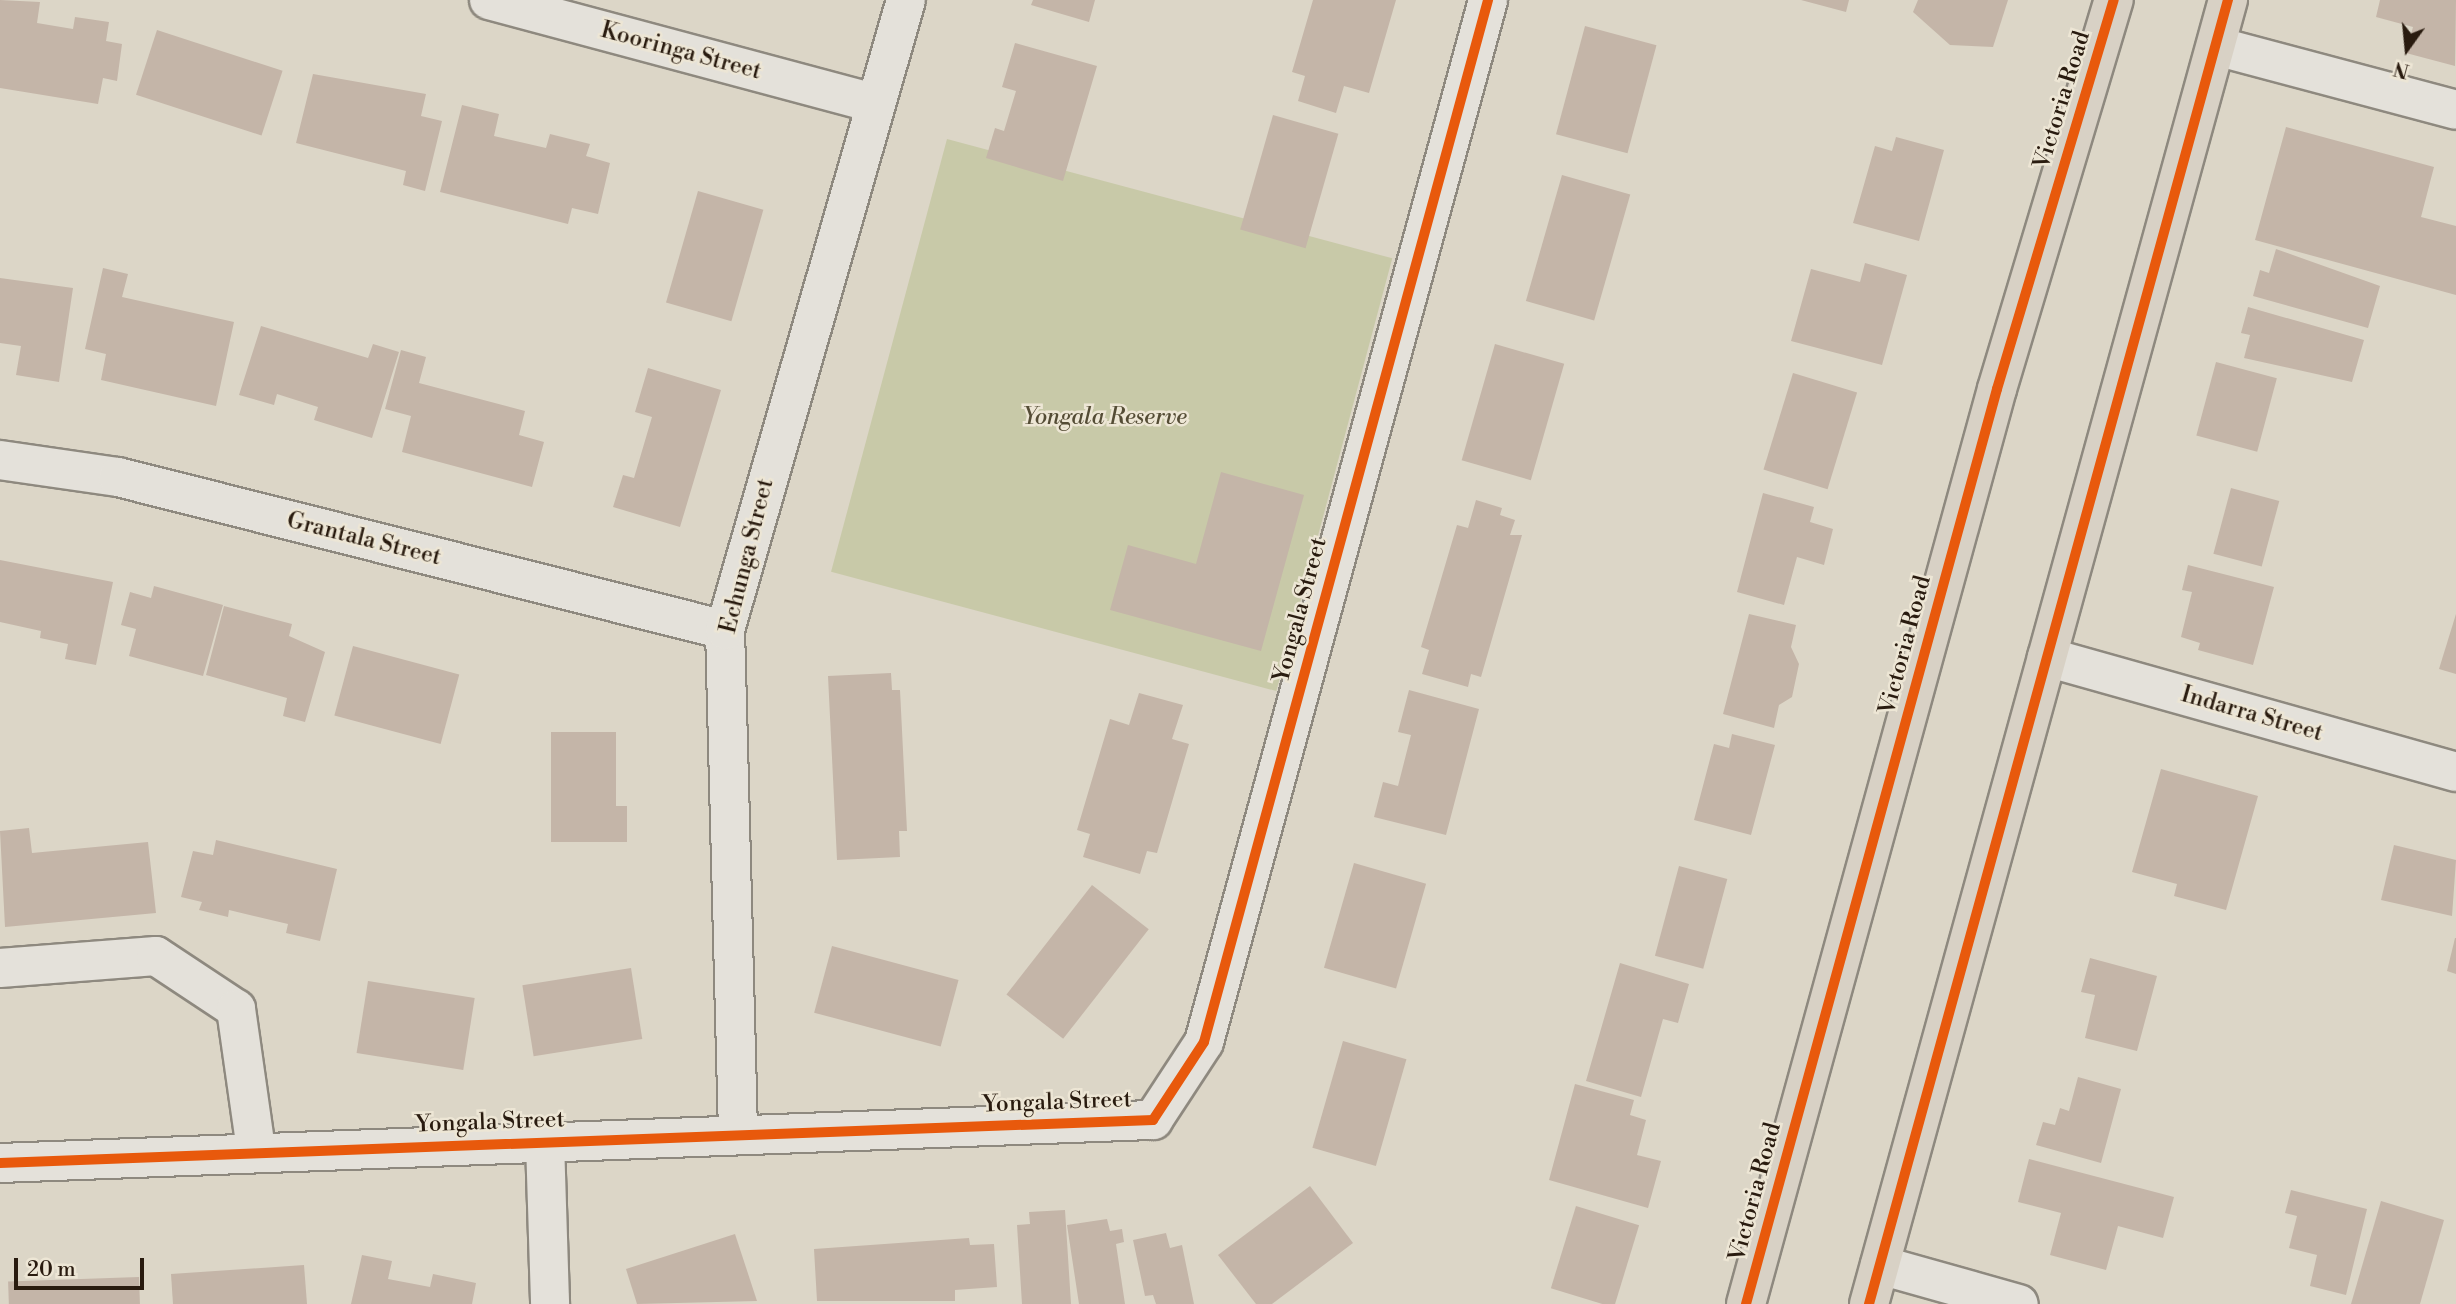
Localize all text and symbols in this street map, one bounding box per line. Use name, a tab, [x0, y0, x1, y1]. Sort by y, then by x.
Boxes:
north arrow	[2372, 14, 2442, 84]
street label: Kooringa Street	[598, 16, 764, 86]
street label: Victoria Road	[2028, 28, 2096, 172]
text: N	[2391, 56, 2412, 83]
park label: Yongala Reserve	[1023, 403, 1187, 431]
street label: Echunga Street	[714, 476, 780, 636]
street label: Grantala Street	[284, 507, 444, 571]
street label: Yongala Street	[1267, 534, 1333, 686]
street label: Victoria Road	[1873, 572, 1937, 718]
street label: Indarra Street	[2178, 681, 2326, 747]
street label: Yongala Street	[982, 1086, 1132, 1118]
street label: Yongala Street	[415, 1106, 565, 1138]
street label: Victoria Road	[1723, 1119, 1787, 1265]
scale bar	[18, 1244, 147, 1288]
text: 20 m	[27, 1257, 76, 1283]

